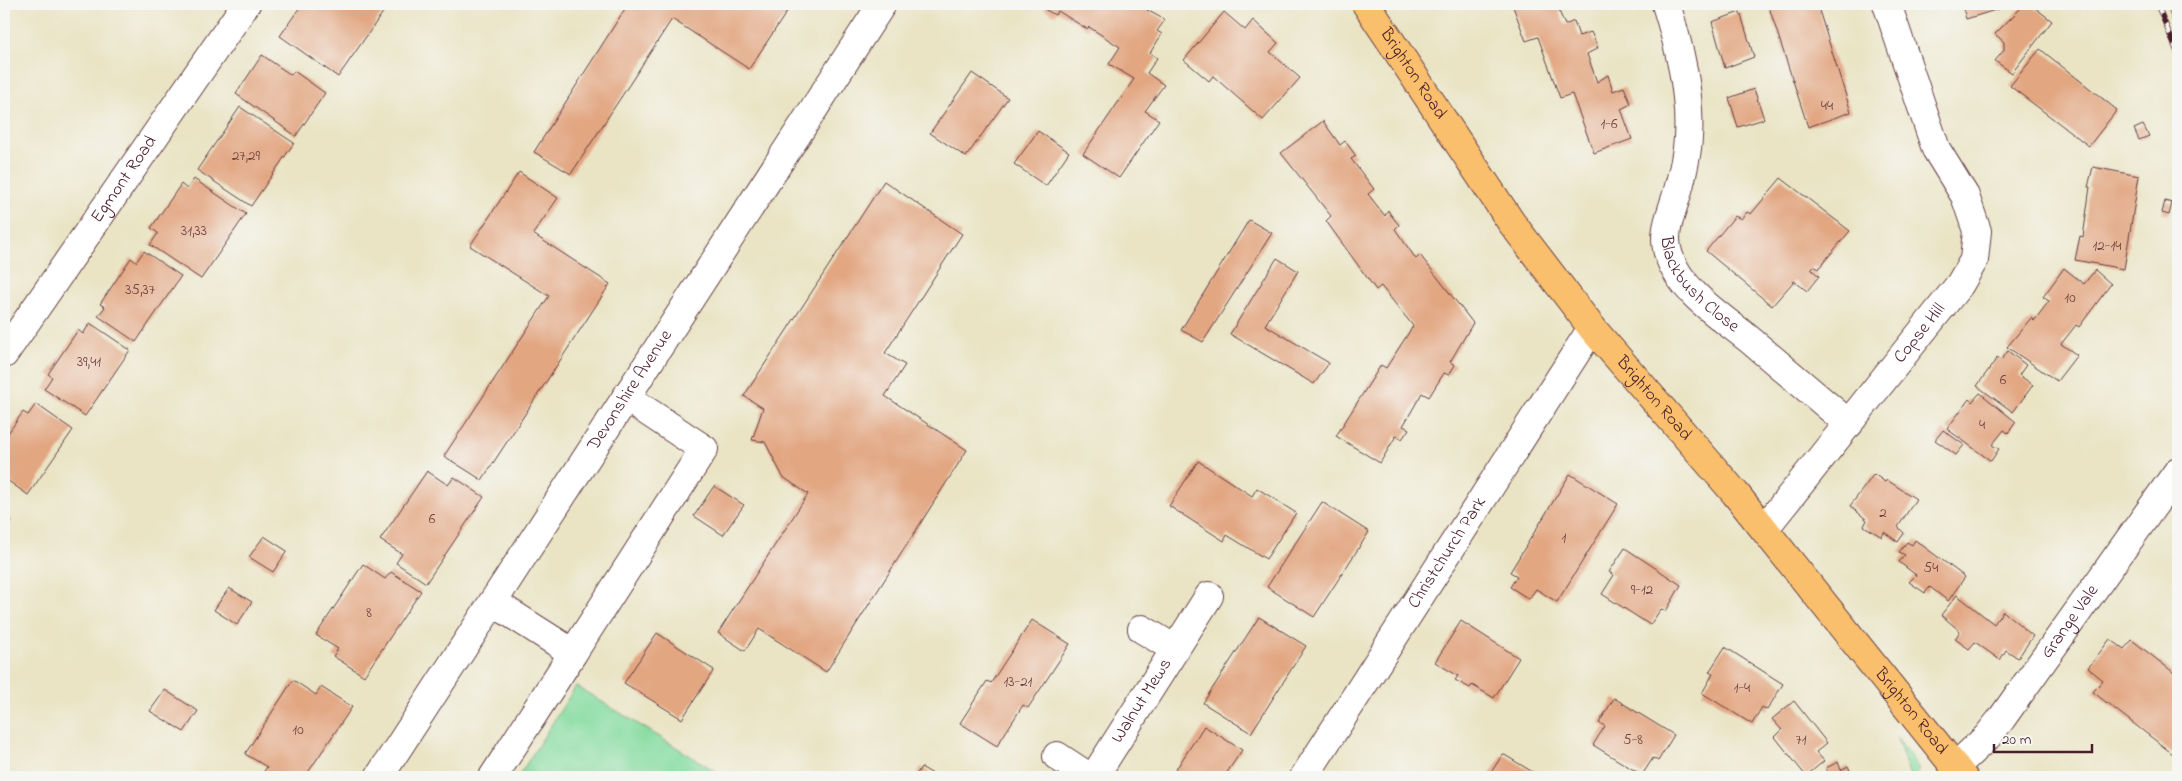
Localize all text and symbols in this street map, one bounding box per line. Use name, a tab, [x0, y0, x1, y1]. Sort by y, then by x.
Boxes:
street label: Brighton Road	[1372, 22, 1452, 125]
house number: 44	[1821, 95, 1833, 117]
house number: 1-6	[1601, 113, 1618, 135]
street label: Egmont Road	[85, 131, 164, 229]
house number: 27,29	[232, 145, 261, 167]
house number: 31,33	[181, 220, 207, 242]
street label: Blackbush Close	[1653, 234, 1745, 340]
house number: 12-14	[2093, 235, 2121, 257]
house number: 35,37	[125, 279, 155, 301]
house number: 10	[2064, 287, 2076, 309]
street label: Copse Hill	[1888, 298, 1952, 369]
street label: Devonshire Avenue	[581, 324, 680, 457]
street label: Brighton Road	[1609, 350, 1698, 447]
house number: 39,41	[77, 351, 101, 373]
house number: 6	[2000, 369, 2007, 391]
house number: 4	[1979, 414, 1985, 436]
street label: Christchurch Park	[1402, 492, 1493, 614]
house number: 2	[1879, 502, 1887, 524]
house number: 6	[429, 508, 436, 530]
house number: 1	[1562, 527, 1567, 549]
house number: 54	[1924, 557, 1938, 579]
house number: 9-12	[1631, 579, 1654, 601]
street label: Grange Vale	[2035, 579, 2106, 664]
house number: 8	[366, 602, 372, 624]
street label: Walnut Mews	[1105, 653, 1179, 749]
street label: Brighton Road	[1867, 662, 1954, 761]
house number: 13-21	[1004, 671, 1033, 693]
house number: 1-4	[1734, 677, 1750, 699]
house number: 10	[292, 719, 304, 741]
scale bar	[1994, 721, 2092, 753]
house number: 5-8	[1623, 729, 1643, 751]
house number: 71	[1796, 729, 1807, 751]
text: 20 m	[2002, 729, 2032, 751]

